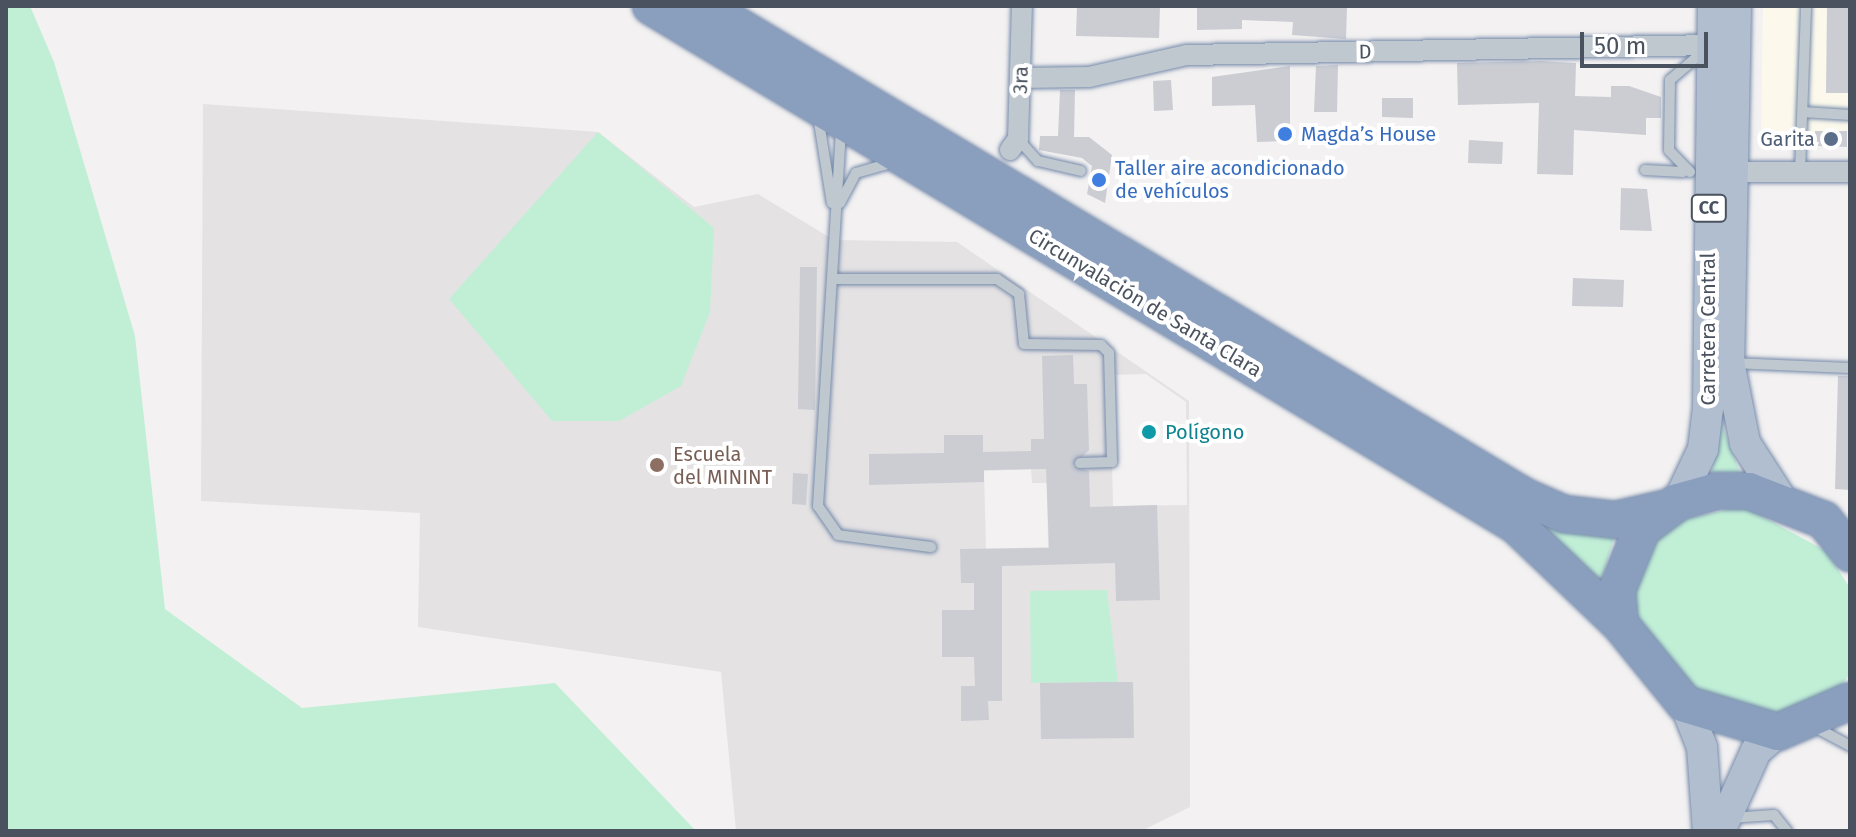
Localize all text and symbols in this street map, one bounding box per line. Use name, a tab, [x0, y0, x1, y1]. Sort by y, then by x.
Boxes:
scale bar	[1584, 16, 1712, 66]
text: 50 m	[1594, 32, 1646, 60]
street label: D	[1358, 40, 1372, 64]
street label: 3ra	[1009, 66, 1033, 94]
place label: Magda’s House	[1301, 122, 1436, 146]
marker: Magda’s House	[1276, 125, 1294, 143]
place label: Garita	[1760, 127, 1815, 151]
marker: Garita	[1822, 130, 1840, 148]
place label: Taller aire acondicionado de vehículos	[1115, 156, 1345, 203]
marker: Taller aire acondicionado de vehículos	[1090, 171, 1108, 189]
road number: CC	[1689, 194, 1729, 222]
street label: Circunvalación de Santa Clara	[1024, 224, 1266, 382]
street label: Carretera Central	[1696, 253, 1720, 405]
place label: Polígono	[1165, 420, 1244, 444]
marker: Polígono	[1140, 423, 1158, 441]
place label: Escuela del MININT	[673, 442, 772, 489]
marker: Escuela del MININT	[648, 456, 666, 474]

